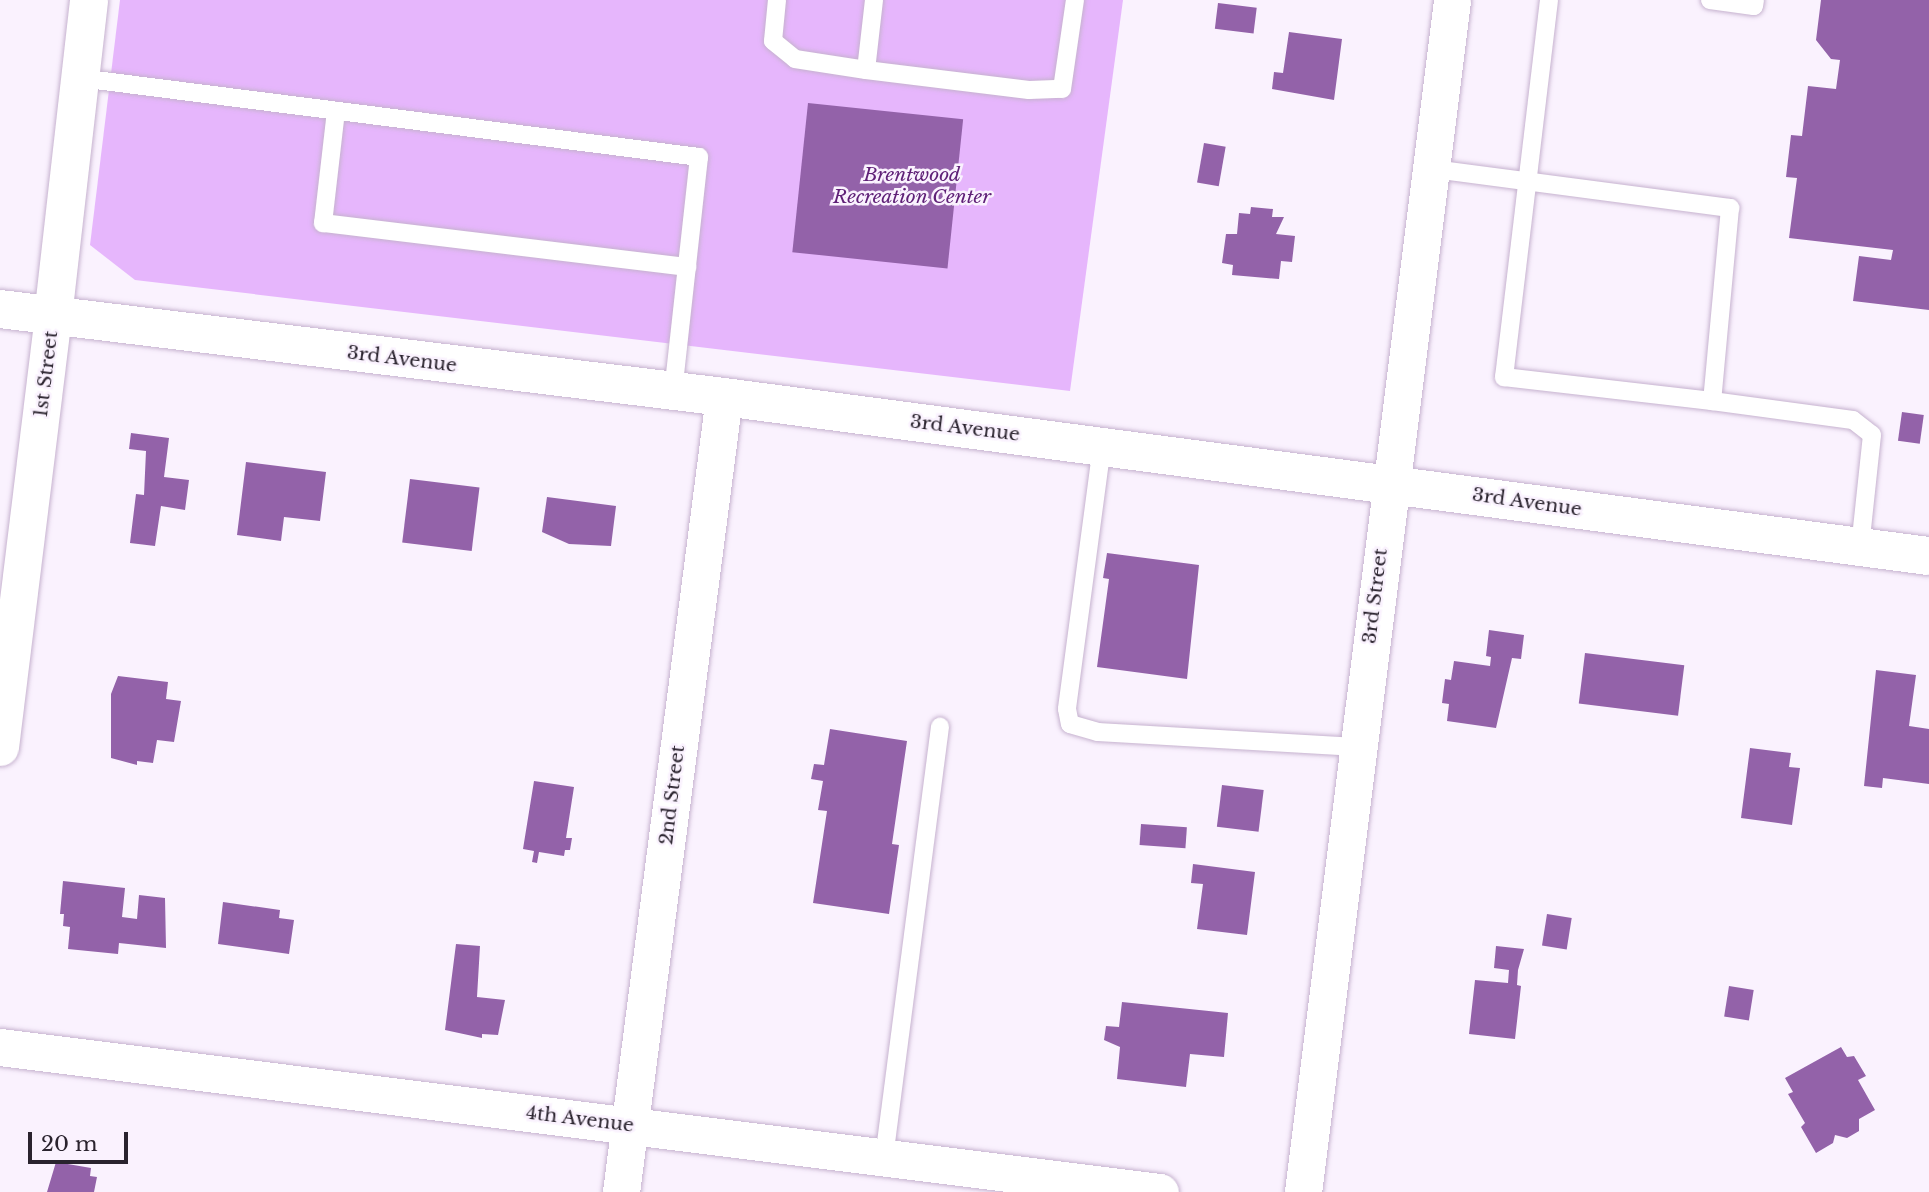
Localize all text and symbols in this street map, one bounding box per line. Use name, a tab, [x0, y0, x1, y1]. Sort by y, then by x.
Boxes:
park label: Brentwood Recreation Center	[833, 164, 991, 208]
street label: 1st Street	[29, 329, 63, 419]
street label: 3rd Avenue	[345, 341, 459, 377]
street label: 3rd Avenue	[908, 410, 1022, 446]
street label: 3rd Avenue	[1470, 483, 1584, 521]
street label: 3rd Street	[1358, 547, 1392, 645]
street label: 2nd Street	[655, 744, 689, 846]
street label: 4th Avenue	[524, 1101, 636, 1137]
scale bar	[32, 1118, 131, 1162]
text: 20 m	[41, 1131, 98, 1157]

